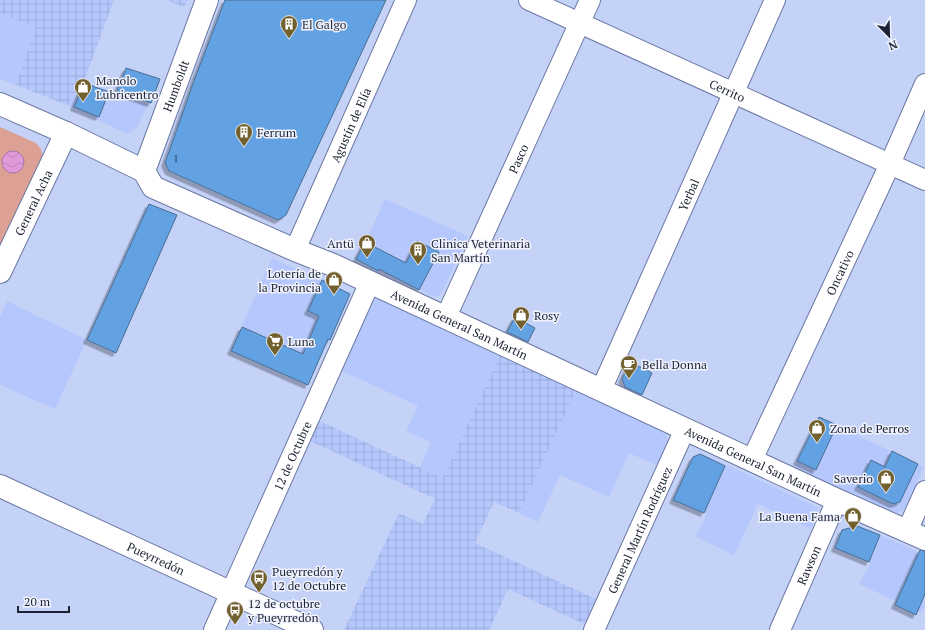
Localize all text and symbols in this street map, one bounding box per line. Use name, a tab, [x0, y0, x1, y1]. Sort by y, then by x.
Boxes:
building icon: El Galgo	[279, 14, 299, 39]
north arrow	[869, 16, 909, 56]
place label: El Galgo	[302, 17, 347, 32]
text: N	[886, 37, 899, 54]
street label: Humboldt	[159, 57, 192, 114]
place label: Manolo Lubricentro	[96, 73, 159, 102]
street label: Cerrito	[707, 76, 748, 105]
shop icon: Manolo Lubricentro	[73, 77, 93, 102]
street label: Agustín de Elía	[327, 85, 374, 165]
building icon: Ferrum	[234, 122, 254, 147]
place label: Ferrum	[257, 125, 297, 140]
street label: Pasco	[505, 141, 531, 176]
house number: 1	[173, 152, 179, 165]
street label: General Acha	[11, 167, 55, 238]
street label: Yerbal	[675, 176, 702, 213]
shop icon: Antü	[357, 233, 377, 258]
place label: Antü	[327, 236, 354, 251]
place label: Clinica Veterinaria San Martín	[431, 236, 530, 265]
building icon: Clinica Veterinaria San Martín	[408, 240, 428, 265]
street label: Oncativo	[822, 247, 857, 297]
place label: Lotería de la Provincia	[258, 266, 321, 295]
shop icon: Lotería de la Provincia	[324, 270, 344, 295]
street label: Avenida General San Martín	[389, 286, 530, 362]
shop icon: Rosy	[511, 305, 531, 330]
place label: Rosy	[534, 308, 560, 323]
supermarket icon: Luna	[265, 331, 285, 356]
place label: Luna	[288, 334, 315, 349]
cafe icon: Bella Donna	[619, 354, 639, 379]
place label: Bella Donna	[642, 357, 707, 372]
shop icon: Zona de Perros	[807, 418, 827, 443]
street label: 12 de Octubre	[270, 419, 314, 493]
place label: Zona de Perros	[830, 421, 909, 436]
street label: Avenida General San Martín	[682, 423, 824, 499]
street label: General Martín Rodríguez	[604, 464, 675, 596]
shop icon: Saverio	[876, 468, 896, 493]
place label: Saverio	[834, 471, 873, 486]
shop icon: La Buena Fama	[843, 506, 863, 531]
place label: La Buena Fama	[759, 509, 840, 524]
street label: Pueyrredón	[125, 538, 187, 578]
street label: Rawson	[793, 543, 824, 587]
place label: Pueyrredón y 12 de Octubre	[272, 564, 346, 593]
bus stop icon: Pueyrredón y 12 de Octubre	[249, 568, 269, 593]
scale bar	[18, 588, 69, 614]
text: 20 m	[24, 594, 51, 609]
place label: 12 de octubre y Pueyrredón	[247, 596, 320, 625]
bus stop icon: 12 de octubre y Pueyrredón	[225, 600, 245, 625]

